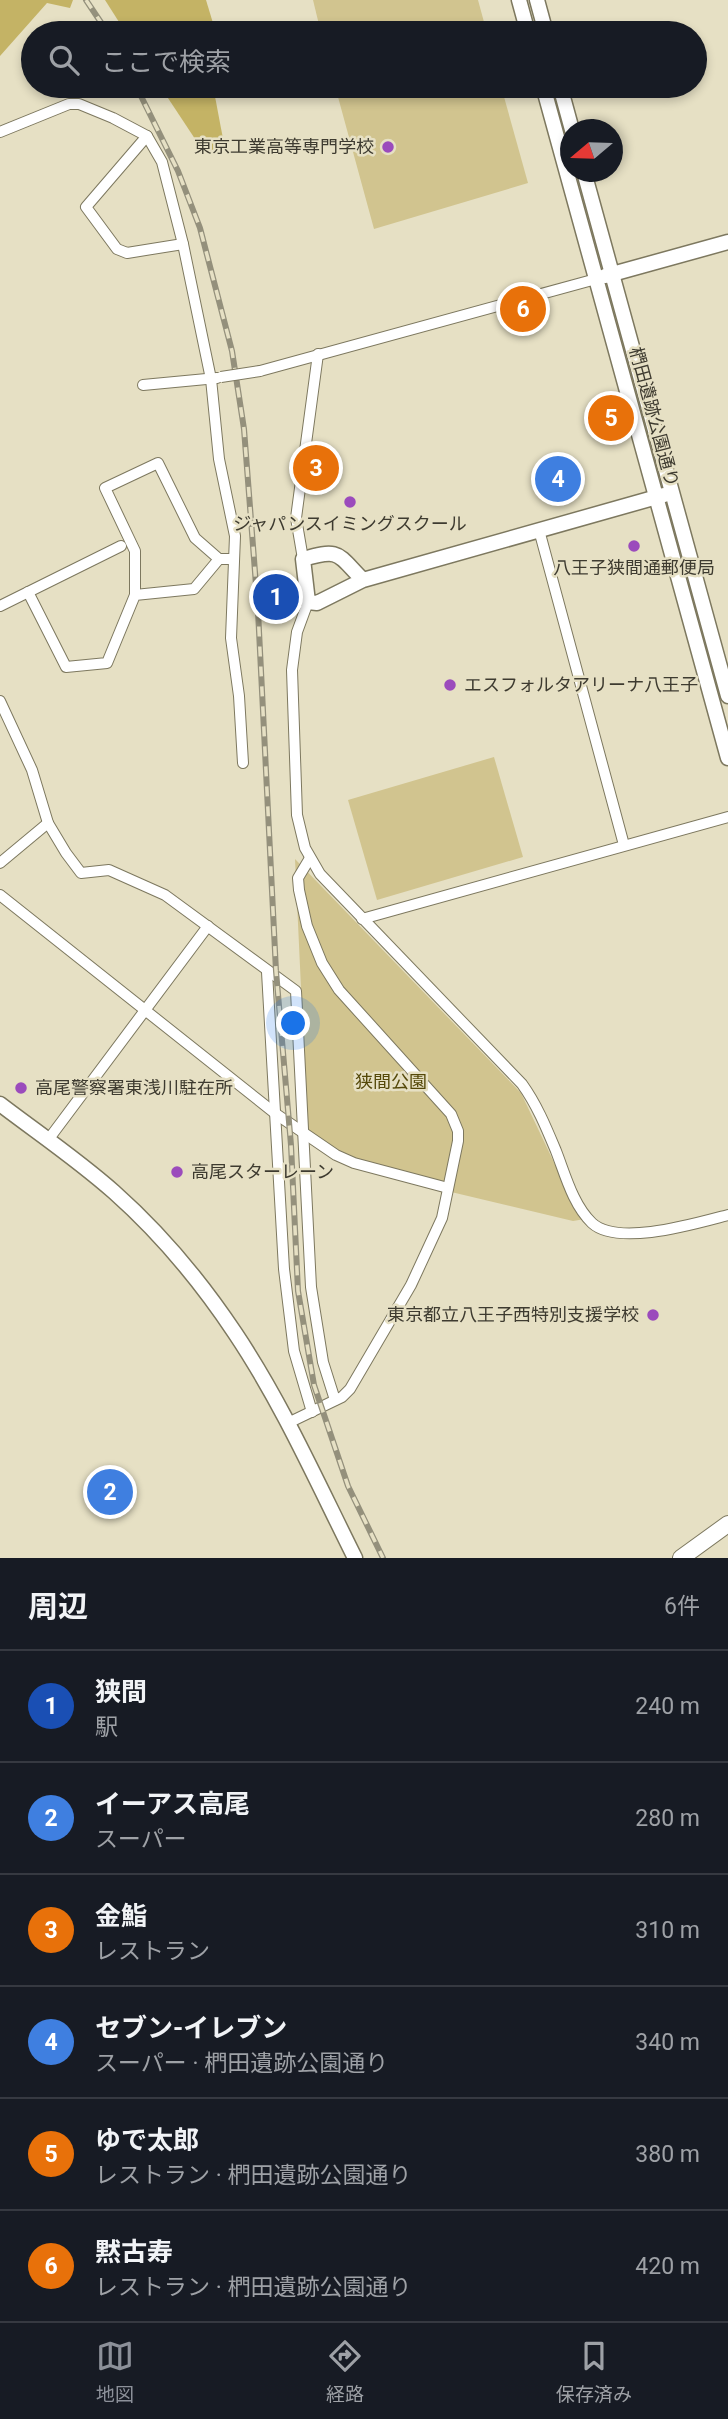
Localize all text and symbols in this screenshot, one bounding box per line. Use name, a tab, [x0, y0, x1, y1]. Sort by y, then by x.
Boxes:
search box	[21, 21, 707, 98]
icon: search	[45, 41, 83, 79]
text: ここで検索	[101, 47, 231, 77]
north arrow	[560, 119, 623, 182]
place label: 東京工業高等専門学校	[194, 136, 374, 157]
marker: 東京工業高等専門学校	[380, 139, 396, 155]
pin: 6	[500, 283, 546, 335]
street label: 椚田遺跡公園通り	[626, 345, 683, 489]
pin: 5	[588, 392, 634, 444]
pin: 3	[293, 442, 339, 494]
pin: 4	[535, 453, 581, 505]
marker: ジャパンスイミングスクール	[342, 494, 358, 510]
place label: ジャパンスイミングスクール	[233, 513, 467, 534]
marker: 八王子狭間通郵便局	[626, 538, 642, 554]
place label: 八王子狭間通郵便局	[553, 557, 715, 578]
pin: 1	[253, 571, 299, 623]
place label: エスフォルタアリーナ八王子	[464, 674, 698, 695]
marker: エスフォルタアリーナ八王子	[442, 677, 458, 693]
your location	[276, 1006, 310, 1040]
park label: 狭間公園	[355, 1071, 427, 1092]
place label: 高尾警察署東浅川駐在所	[35, 1077, 233, 1098]
marker: 高尾警察署東浅川駐在所	[13, 1080, 29, 1096]
place label: 高尾スターレーン	[191, 1161, 334, 1182]
marker: 高尾スターレーン	[169, 1164, 185, 1180]
place label: 東京都立八王子西特別支援学校	[387, 1304, 639, 1325]
marker: 東京都立八王子西特別支援学校	[645, 1307, 661, 1323]
pin: 2	[87, 1466, 133, 1518]
text: 周辺	[28, 1589, 88, 1624]
text: 6件	[664, 1593, 700, 1620]
text: 狭間	[95, 1677, 147, 1707]
text: 1	[44, 1693, 58, 1720]
text: 240 m	[635, 1693, 700, 1720]
text: 駅	[95, 1714, 118, 1741]
text: イーアス高尾	[95, 1789, 250, 1819]
text: 2	[44, 1805, 58, 1832]
text: 280 m	[635, 1805, 700, 1832]
text: スーパー	[95, 1826, 187, 1853]
text: 金鮨	[95, 1901, 147, 1931]
text: 3	[44, 1917, 58, 1944]
text: 310 m	[635, 1917, 700, 1944]
text: レストラン	[95, 1938, 210, 1965]
text: セブン-イレブン	[95, 2013, 287, 2043]
text: 4	[44, 2029, 58, 2056]
text: 340 m	[635, 2029, 700, 2056]
text: スーパー · 椚田遺跡公園通り	[95, 2050, 388, 2077]
text: ゆで太郎	[95, 2125, 199, 2155]
text: 5	[44, 2141, 58, 2168]
text: 380 m	[635, 2141, 700, 2168]
text: レストラン · 椚田遺跡公園通り	[95, 2162, 411, 2189]
text: 黙古寿	[95, 2237, 173, 2267]
text: 6	[44, 2253, 58, 2280]
text: 420 m	[635, 2253, 700, 2280]
text: レストラン · 椚田遺跡公園通り	[95, 2274, 411, 2301]
tab: 地図	[96, 2337, 134, 2406]
tab: 経路	[326, 2337, 364, 2406]
tab: 保存済み	[556, 2337, 632, 2406]

